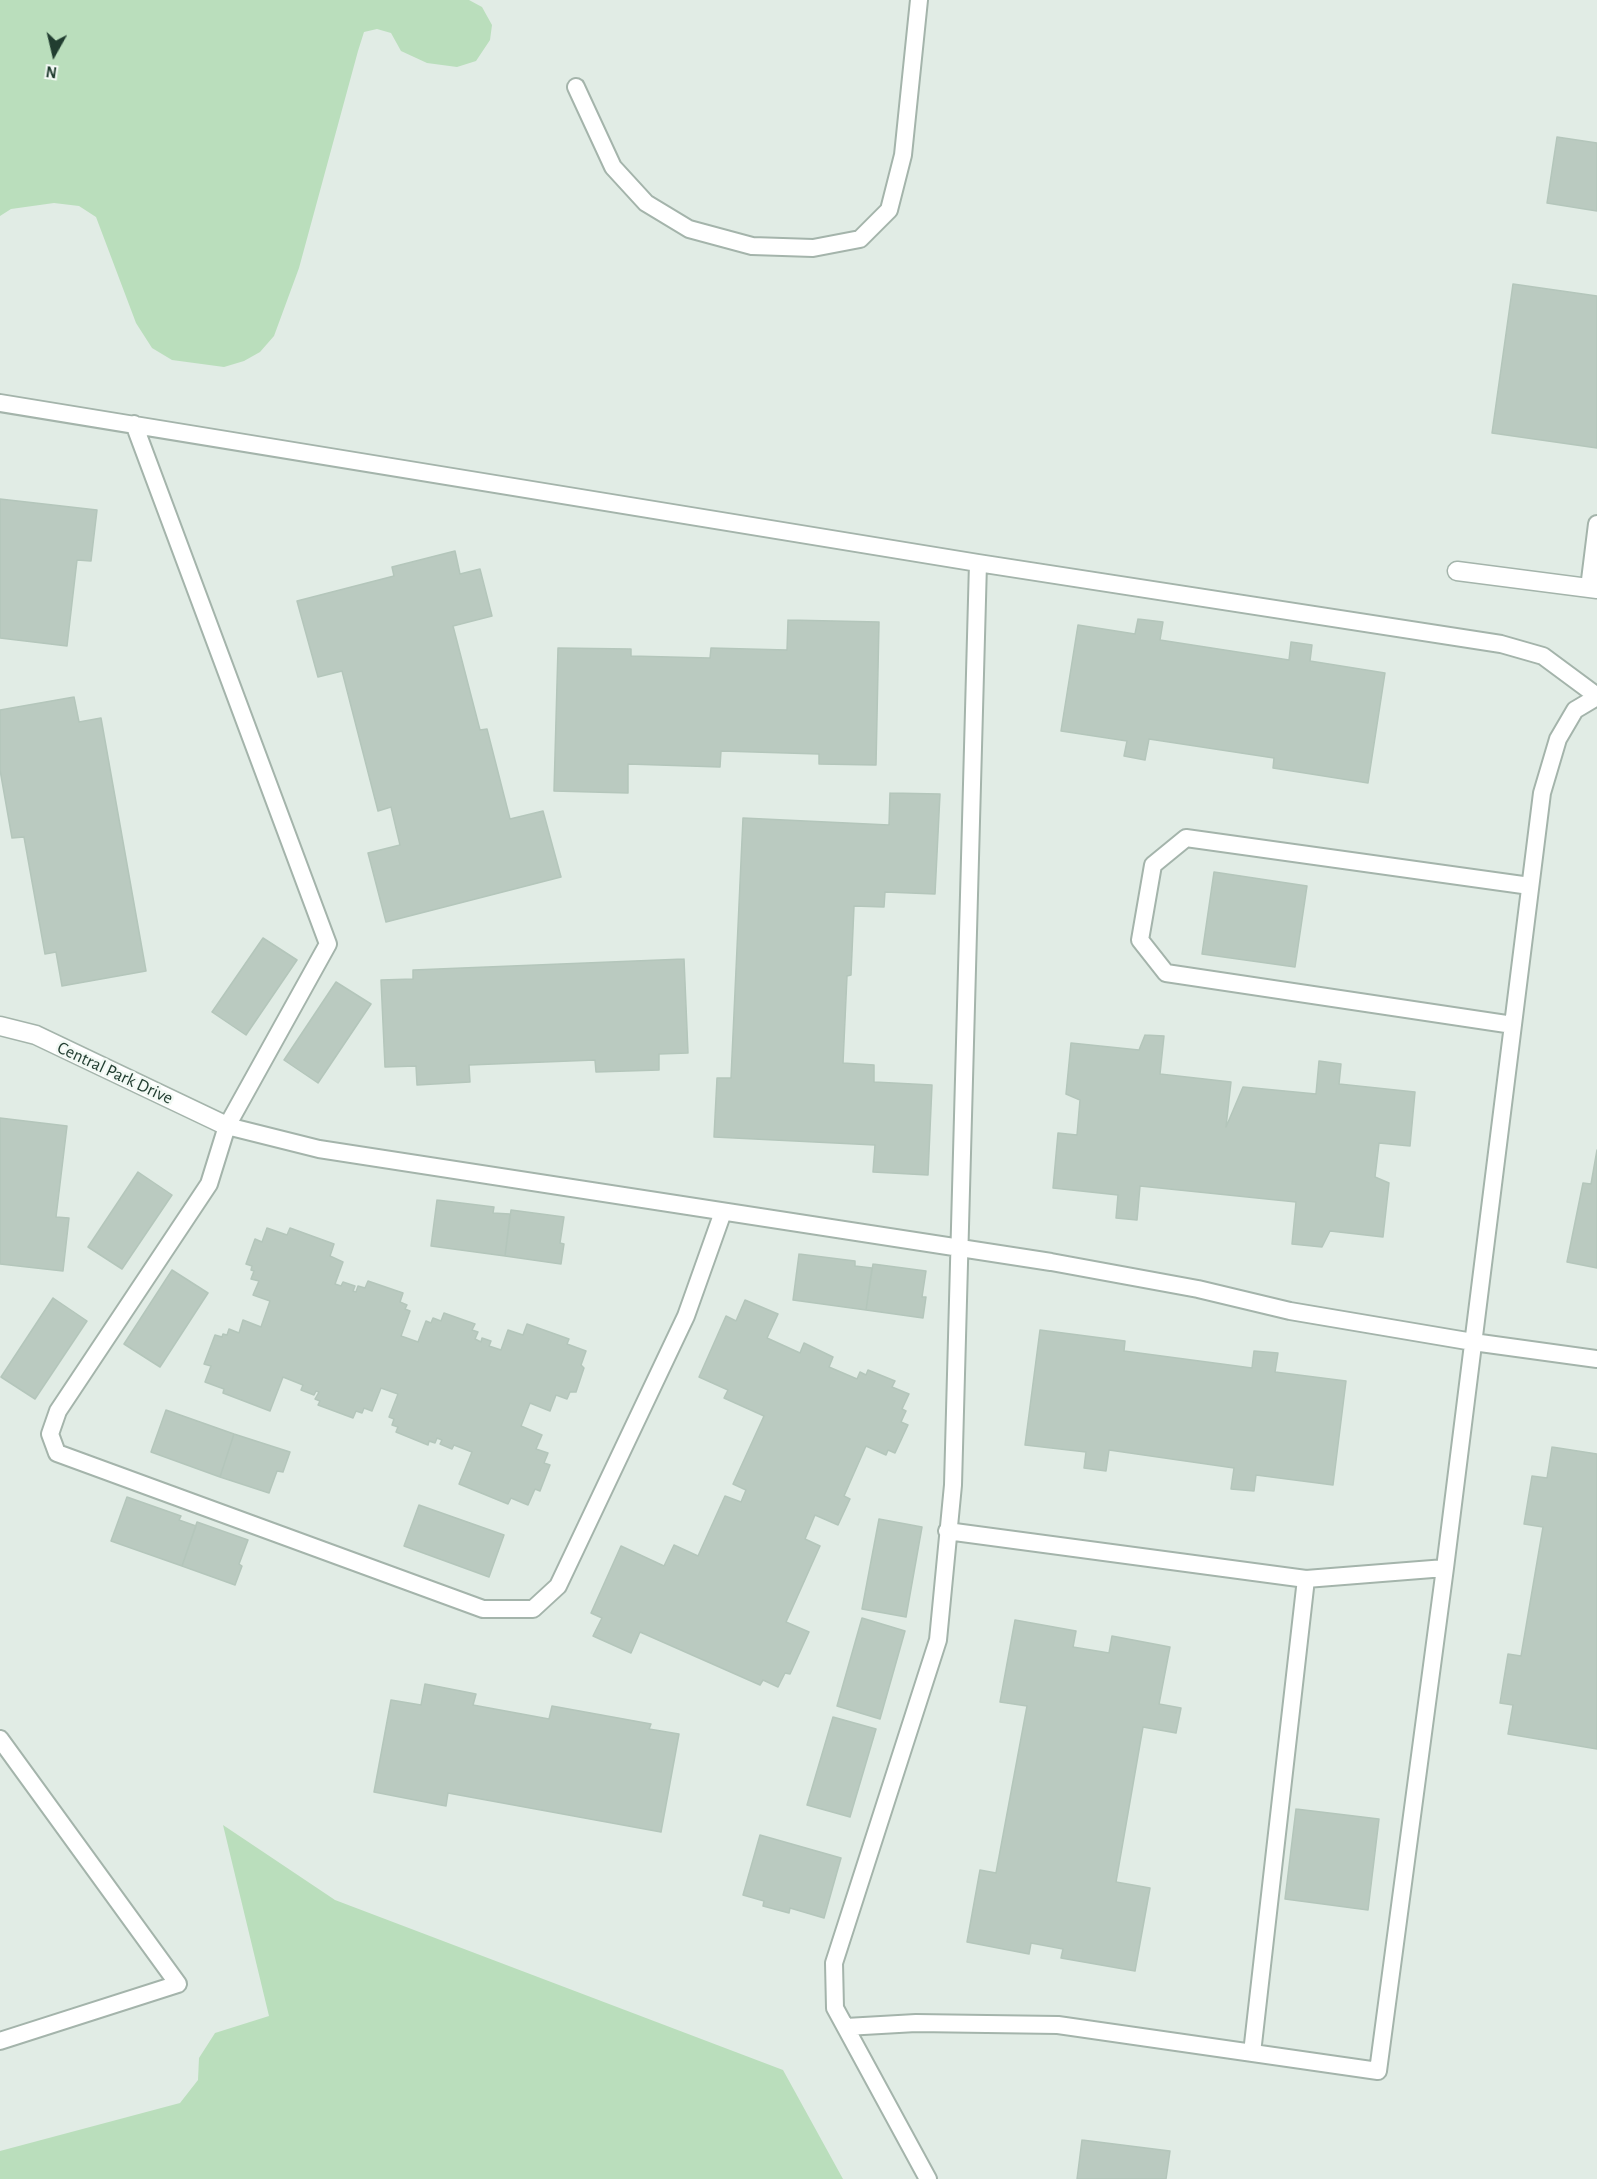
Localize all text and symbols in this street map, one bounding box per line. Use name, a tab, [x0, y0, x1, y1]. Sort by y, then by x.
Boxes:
north arrow	[24, 24, 84, 84]
text: N	[45, 63, 58, 81]
street label: Central Park Drive	[54, 1037, 176, 1109]

